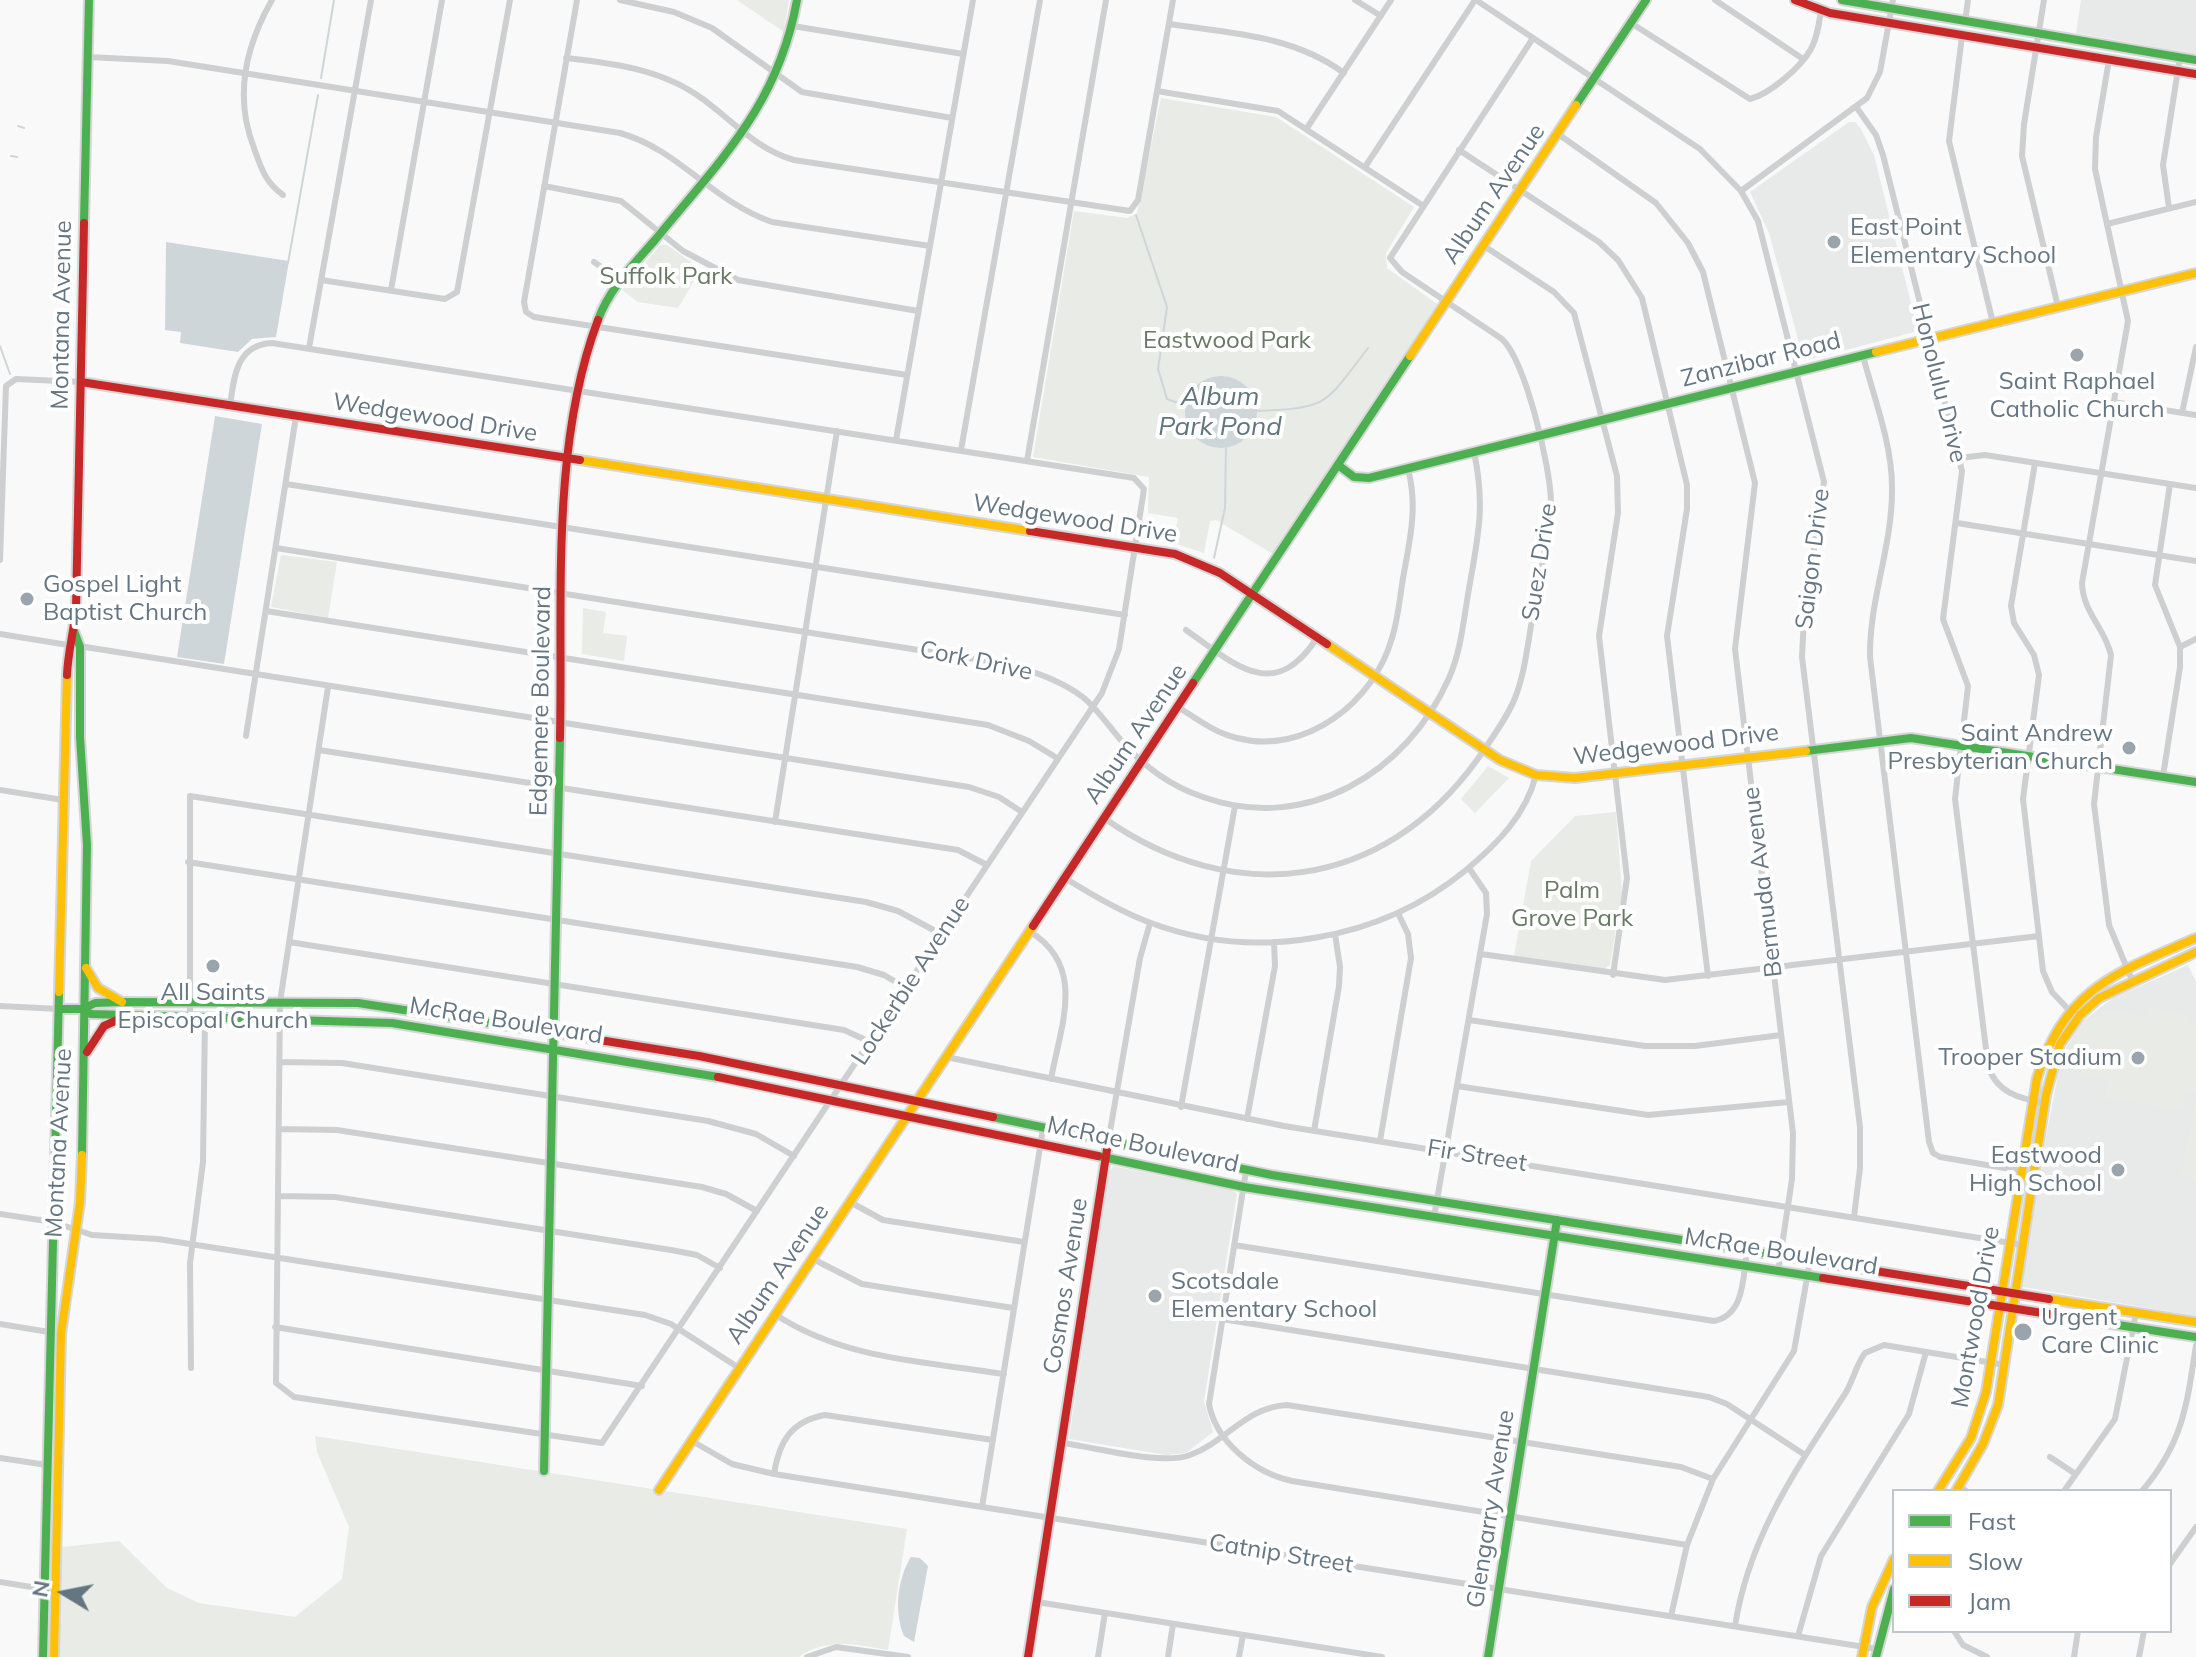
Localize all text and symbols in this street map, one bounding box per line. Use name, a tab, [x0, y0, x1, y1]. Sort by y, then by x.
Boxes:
street label: Album Avenue	[1437, 119, 1551, 269]
place label: East Point Elementary School	[1850, 214, 2056, 270]
street label: Montana Avenue	[46, 220, 78, 410]
marker: East Point Elementary School	[1825, 233, 1843, 251]
park label: Suffolk Park	[600, 263, 732, 291]
street label: Honolulu Drive	[1905, 300, 1973, 466]
street label: Zanzibar Road	[1678, 326, 1844, 394]
park label: Eastwood Park	[1143, 327, 1311, 355]
marker: Saint Raphael Catholic Church	[2068, 346, 2086, 364]
place label: Saint Raphael Catholic Church	[1990, 368, 2164, 424]
water label: Album Park Pond	[1158, 381, 1282, 442]
street label: Wedgewood Drive	[331, 388, 539, 448]
street label: Saigon Drive	[1790, 487, 1836, 631]
street label: Wedgewood Drive	[971, 489, 1179, 549]
street label: Suez Drive	[1517, 501, 1563, 623]
place label: Gospel Light Baptist Church	[43, 571, 207, 627]
street label: Edgemere Boulevard	[525, 586, 557, 816]
marker: Gospel Light Baptist Church	[18, 590, 36, 608]
street label: Cork Drive	[917, 635, 1035, 687]
street label: Album Avenue	[1079, 659, 1193, 809]
street label: Wedgewood Drive	[1572, 718, 1780, 772]
place label: Saint Andrew Presbyterian Church	[1888, 720, 2113, 776]
marker: Saint Andrew Presbyterian Church	[2120, 739, 2138, 757]
street label: Bermuda Avenue	[1737, 785, 1789, 979]
park label: Palm Grove Park	[1511, 877, 1633, 933]
street label: Lockerbie Avenue	[846, 891, 976, 1071]
marker: All Saints Episcopal Church	[204, 957, 222, 975]
place label: All Saints Episcopal Church	[117, 979, 309, 1035]
street label: McRae Boulevard	[407, 992, 605, 1050]
place label: Trooper Stadium	[1938, 1044, 2122, 1072]
street label: Montana Avenue	[40, 1048, 78, 1238]
marker: Trooper Stadium	[2129, 1049, 2147, 1067]
street label: McRae Boulevard	[1045, 1111, 1241, 1179]
street label: Fir Street	[1425, 1134, 1529, 1178]
place label: Eastwood High School	[1969, 1142, 2102, 1198]
marker: Eastwood High School	[2109, 1161, 2127, 1179]
street label: Cosmos Avenue	[1038, 1196, 1094, 1376]
street label: Album Avenue	[721, 1199, 835, 1349]
street label: McRae Boulevard	[1682, 1223, 1880, 1281]
street label: Montwood Drive	[1946, 1224, 2006, 1410]
place label: Scotsdale Elementary School	[1171, 1268, 1377, 1324]
marker: Scotsdale Elementary School	[1146, 1287, 1164, 1305]
place label: Urgent Care Clinic	[2041, 1304, 2159, 1360]
marker: Urgent Care Clinic	[2012, 1321, 2034, 1343]
street label: Glengarry Avenue	[1461, 1408, 1521, 1610]
legend	[1892, 1489, 2172, 1633]
text: Fast	[1968, 1506, 2016, 1536]
street label: Catnip Street	[1207, 1528, 1355, 1580]
text: Slow	[1968, 1546, 2023, 1576]
north arrow	[24, 1553, 104, 1633]
text: N	[25, 1578, 56, 1599]
text: Jam	[1968, 1586, 2011, 1616]

